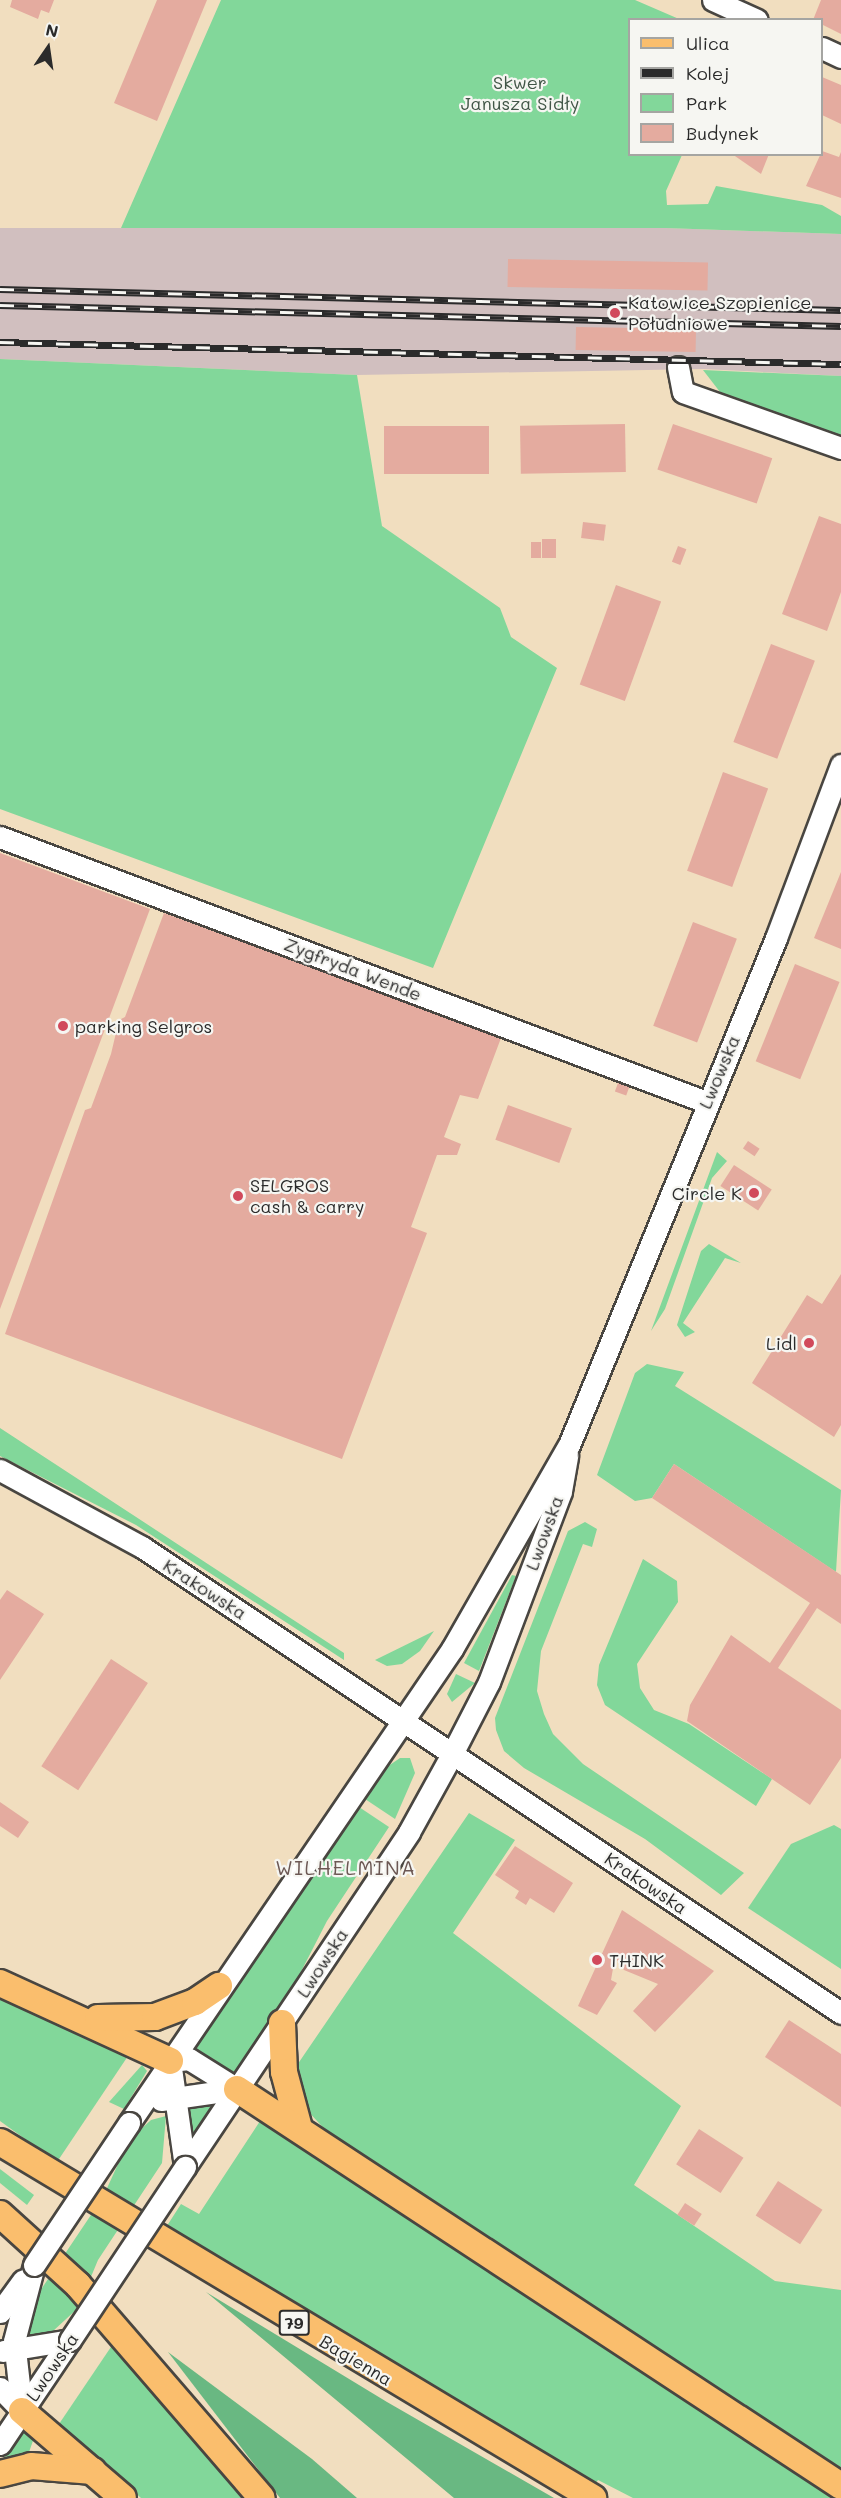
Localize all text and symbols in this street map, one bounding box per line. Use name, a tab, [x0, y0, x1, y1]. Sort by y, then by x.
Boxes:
north arrow	[18, 18, 78, 78]
text: N	[44, 18, 60, 42]
legend	[628, 18, 823, 156]
text: Ulica	[686, 31, 730, 55]
text: Kolej	[686, 61, 729, 85]
park label: Skwer Janusza Sidły	[461, 72, 579, 115]
text: Park	[686, 91, 727, 115]
text: Budynek	[686, 121, 759, 145]
place label: Katowice Szopienice Południowe	[628, 292, 811, 334]
marker: Katowice Szopienice Południowe	[606, 304, 624, 322]
street label: Zygfryda Wende	[281, 933, 425, 1005]
place label: parking Selgros	[75, 1015, 212, 1037]
marker: parking Selgros	[56, 1019, 70, 1033]
street label: Lwowska	[694, 1032, 744, 1112]
place label: SELGROS cash & carry	[250, 1175, 364, 1218]
place label: Circle K	[672, 1182, 742, 1204]
marker: Circle K	[747, 1186, 761, 1200]
marker: SELGROS cash & carry	[231, 1189, 245, 1203]
place label: Lidl	[766, 1332, 797, 1354]
marker: Lidl	[802, 1336, 816, 1350]
street label: Lwowska	[521, 1493, 567, 1573]
street label: Krakowska	[159, 1554, 251, 1624]
street label: Krakowska	[601, 1848, 691, 1918]
district label: WILHELMINA	[275, 1855, 417, 1879]
street label: Lwowska	[292, 1925, 352, 2001]
place label: THINK	[609, 1949, 664, 1971]
marker: THINK	[590, 1953, 604, 1967]
road number: 79	[278, 2310, 310, 2336]
street label: Lwowska	[21, 2329, 83, 2405]
street label: Bagienna	[316, 2330, 396, 2390]

